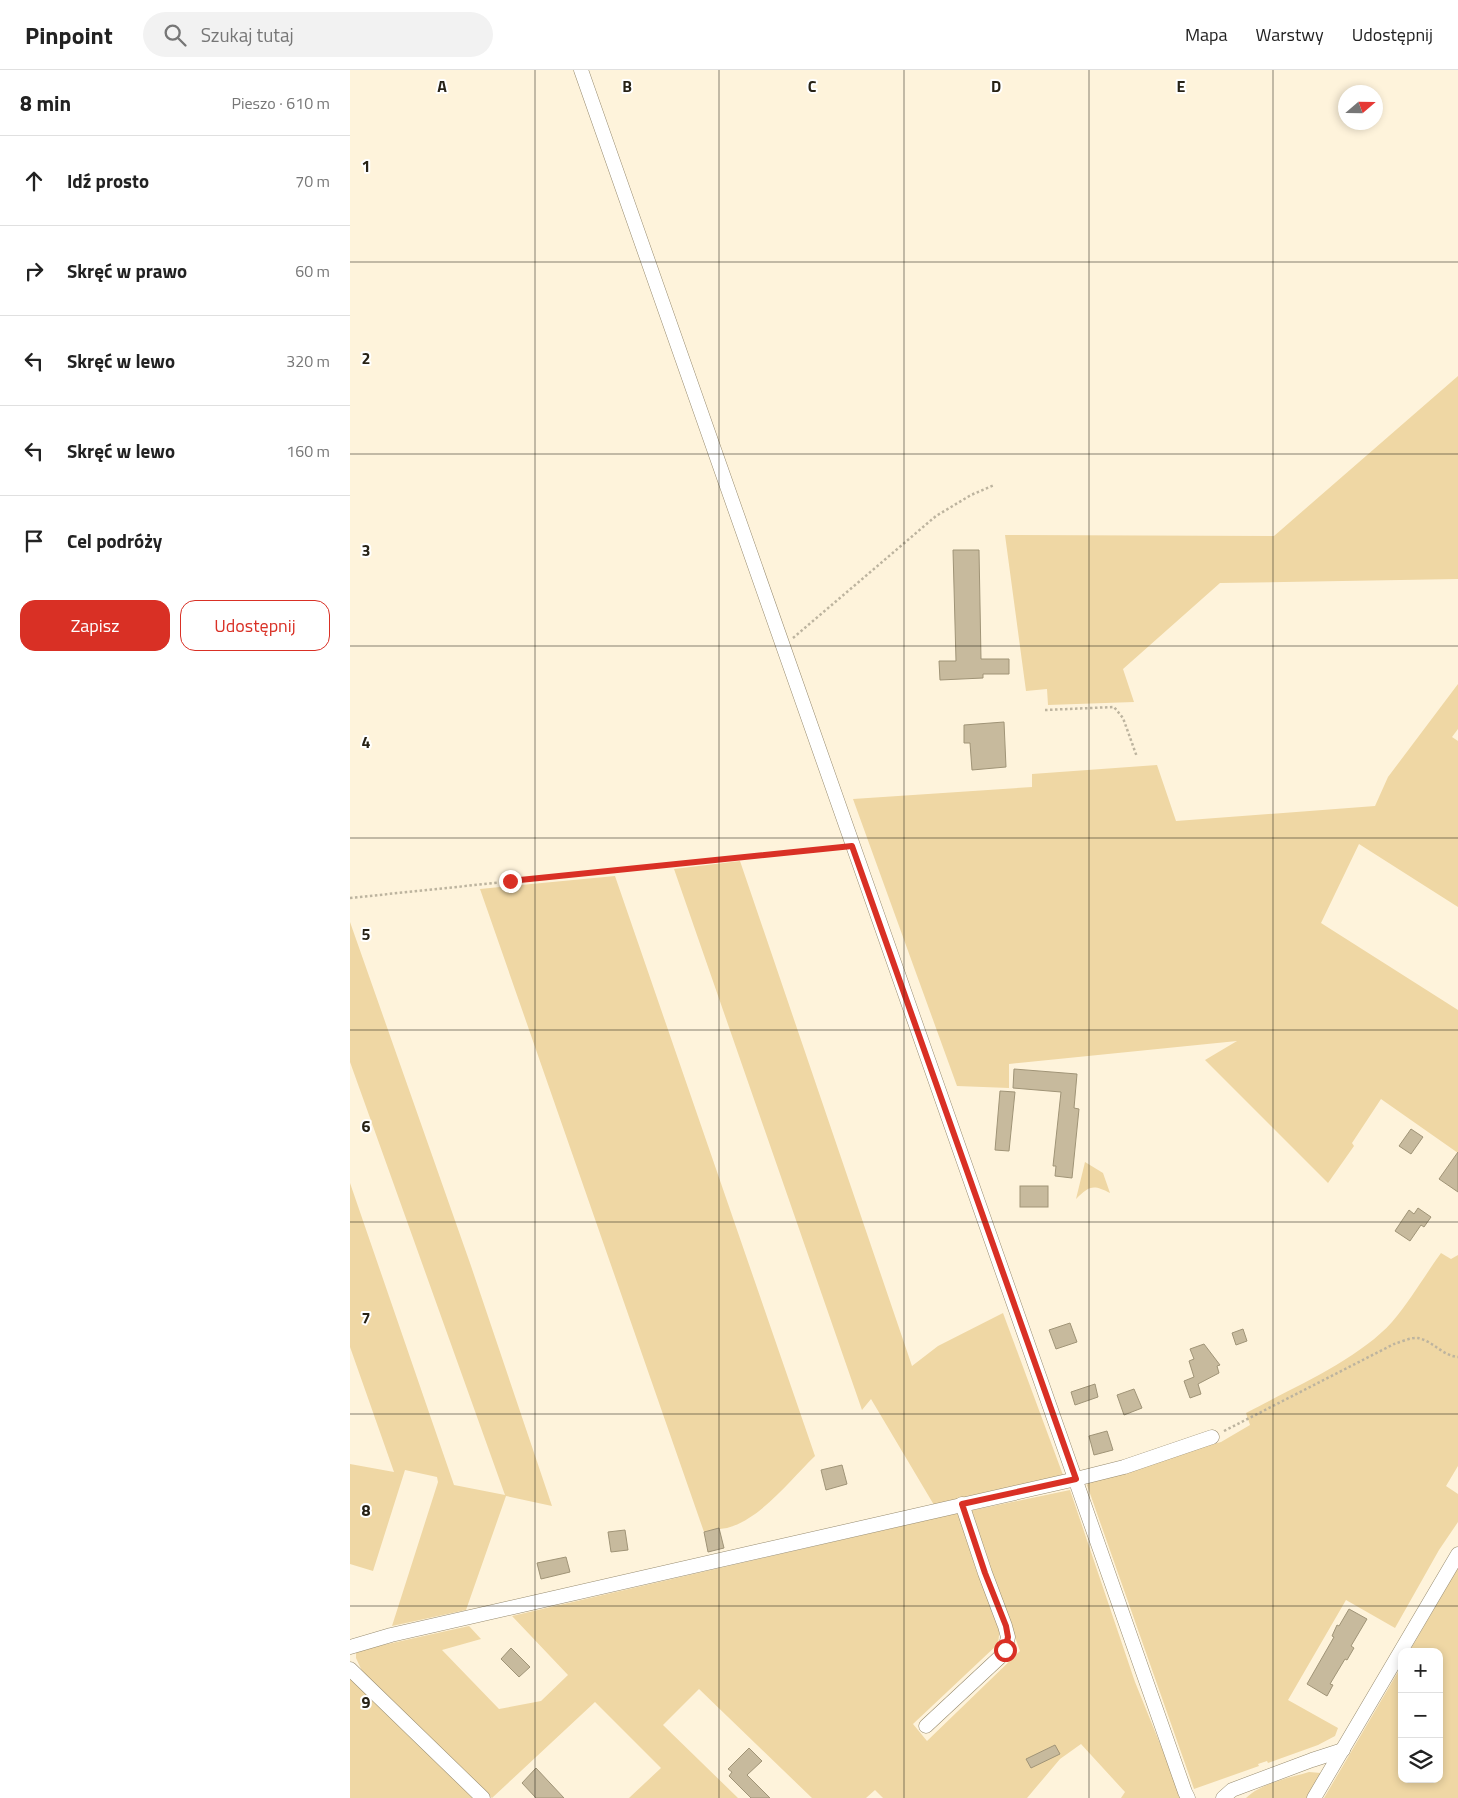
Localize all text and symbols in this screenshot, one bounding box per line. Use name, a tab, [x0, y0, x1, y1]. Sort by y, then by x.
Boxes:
search box	[143, 12, 493, 57]
text: Pinpoint	[25, 17, 113, 53]
text: Szukaj tutaj	[201, 20, 294, 49]
icon: search	[161, 21, 189, 49]
text: Mapa	[1185, 21, 1228, 48]
text: Warstwy	[1256, 21, 1324, 48]
text: Udostępnij	[1352, 21, 1433, 48]
text: A	[437, 74, 447, 98]
text: B	[622, 74, 632, 98]
text: C	[808, 74, 817, 98]
text: D	[991, 74, 1001, 98]
text: E	[1177, 74, 1186, 98]
north arrow	[1338, 85, 1383, 130]
text: 8 min	[20, 87, 71, 119]
text: Pieszo · 610 m	[232, 91, 330, 115]
text: 1	[362, 154, 370, 178]
text: Idź prosto	[67, 166, 149, 195]
icon: ahead	[20, 167, 48, 195]
text: 70 m	[295, 169, 330, 193]
text: Skręć w prawo	[67, 256, 187, 285]
icon: right	[20, 257, 48, 285]
text: 60 m	[295, 259, 330, 283]
text: Skręć w lewo	[67, 346, 175, 375]
text: 2	[362, 346, 370, 370]
icon: left	[20, 347, 48, 375]
text: 320 m	[286, 349, 330, 373]
text: Skręć w lewo	[67, 436, 175, 465]
icon: left	[20, 437, 48, 465]
text: 160 m	[286, 439, 330, 463]
text: Cel podróży	[67, 526, 162, 555]
icon: arrive	[20, 527, 48, 555]
text: 3	[362, 538, 370, 562]
button: Zapisz	[20, 600, 170, 651]
button: Udostępnij	[180, 600, 330, 651]
text: 4	[362, 730, 371, 754]
route end	[499, 870, 522, 893]
text: 5	[362, 922, 371, 946]
text: 6	[362, 1114, 371, 1138]
text: 7	[362, 1306, 370, 1330]
text: 8	[362, 1498, 371, 1522]
route start	[994, 1639, 1017, 1662]
map controls	[1398, 1648, 1443, 1783]
button: +	[1398, 1648, 1443, 1693]
text: 9	[362, 1690, 371, 1714]
button: −	[1398, 1693, 1443, 1738]
button: layers	[1398, 1738, 1443, 1783]

